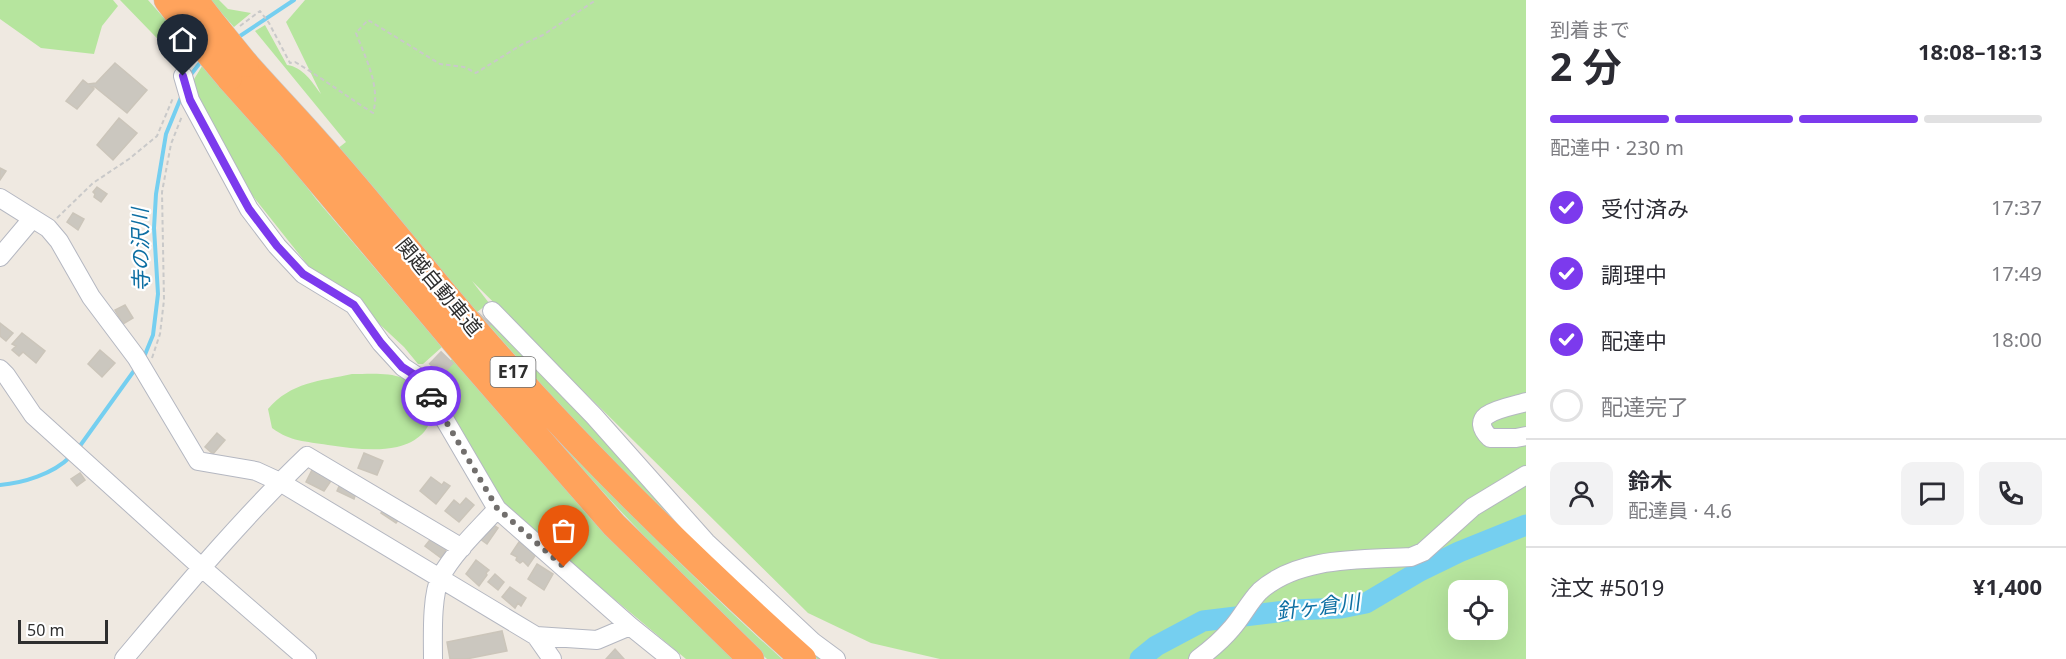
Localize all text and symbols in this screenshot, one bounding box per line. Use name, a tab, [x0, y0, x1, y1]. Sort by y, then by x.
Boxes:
pin	[157, 14, 208, 76]
text: 到着まで	[1550, 16, 1630, 43]
icon: home	[166, 23, 199, 56]
text: 18:08–18:13	[1918, 36, 2042, 66]
text: 2 分	[1550, 39, 1621, 92]
text: 配達中 · 230 m	[1550, 134, 1684, 161]
icon: check	[1550, 191, 1583, 224]
text: 受付済み	[1601, 193, 1689, 223]
text: 17:37	[1991, 194, 2042, 221]
water label: 寺の沢川	[125, 206, 155, 292]
street label: 関越自動車道	[390, 232, 488, 341]
icon: check	[1550, 257, 1583, 290]
text: 調理中	[1601, 259, 1667, 289]
text: 17:49	[1991, 260, 2042, 287]
icon: check	[1550, 323, 1583, 356]
text: 配達中	[1601, 325, 1667, 355]
text: 18:00	[1991, 326, 2042, 353]
road number: E17	[490, 357, 536, 387]
courier	[401, 366, 461, 426]
icon: car	[415, 380, 448, 413]
text: 配達完了	[1601, 391, 1689, 421]
button: person	[1550, 462, 1613, 525]
button: chat	[1901, 462, 1964, 525]
button: phone	[1979, 462, 2042, 525]
text: 鈴木	[1628, 465, 1672, 495]
text: 配達員 · 4.6	[1628, 497, 1732, 524]
pin	[538, 505, 589, 567]
icon: bag	[547, 514, 580, 547]
text: ¥1,400	[1973, 571, 2042, 601]
text: 注文 #5019	[1550, 572, 1664, 602]
map controls	[1448, 580, 1508, 640]
button: locate	[1448, 580, 1508, 640]
water label: 針ヶ倉川	[1274, 587, 1363, 625]
scale bar	[18, 617, 108, 644]
text: 50 m	[27, 619, 64, 641]

